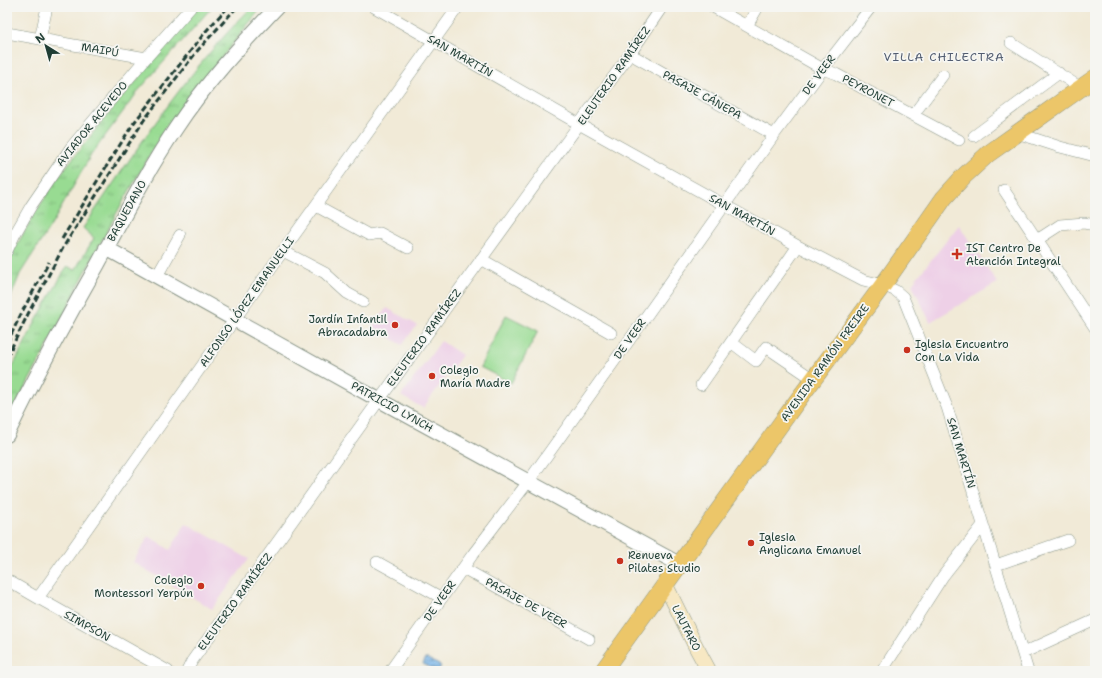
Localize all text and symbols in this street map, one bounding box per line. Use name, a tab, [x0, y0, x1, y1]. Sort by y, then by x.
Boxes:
street label: ELEUTERIO RAMÍREZ	[573, 23, 654, 128]
north arrow	[26, 26, 66, 66]
text: N	[32, 30, 49, 47]
street label: SAN MARTÍN	[425, 30, 496, 81]
street label: MAIPÚ	[80, 38, 120, 61]
district label: VILLA CHILECTRA	[883, 49, 1005, 65]
street label: DE VEER	[799, 52, 839, 98]
street label: PASAJE CÁNEPA	[660, 66, 745, 123]
street label: PEYRONET	[839, 71, 897, 111]
street label: AVIADOR ACEVEDO	[53, 78, 131, 170]
street label: BAQUEDANO	[104, 178, 150, 244]
street label: SAN MARTÍN	[706, 190, 778, 239]
street label: ALFONSO LÓPEZ EMANUELLI	[195, 233, 298, 370]
place label: IST Centro De Atención Integral	[966, 241, 1061, 269]
marker: IST Centro De Atención Integral	[951, 248, 963, 260]
street label: ELEUTERIO RAMÍREZ	[383, 285, 465, 390]
street label: AVENIDA RAMÓN FREIRE	[777, 301, 873, 425]
place label: Jardín Infantil Abracadabra	[308, 312, 388, 340]
street label: DE VEER	[611, 315, 650, 362]
marker: Jardín Infantil Abracadabra	[390, 320, 400, 330]
place label: Iglesia Encuentro Con La Vida	[915, 337, 1009, 365]
marker: Iglesia Encuentro Con La Vida	[902, 345, 912, 355]
place label: Colegio María Madre	[440, 363, 511, 391]
marker: Colegio María Madre	[427, 371, 437, 381]
street label: PATRICIO LYNCH	[348, 378, 436, 436]
street label: SAN MARTÍN	[943, 416, 980, 490]
place label: Iglesia Anglicana Emanuel	[759, 530, 862, 558]
marker: Iglesia Anglicana Emanuel	[746, 538, 756, 548]
place label: Renueva Pilates Studio	[628, 548, 701, 576]
street label: ELEUTERIO RAMÍREZ	[194, 549, 276, 654]
marker: Renueva Pilates Studio	[615, 556, 625, 566]
place label: Colegio Montessori Yerpún	[94, 573, 193, 601]
street label: PASAJE DE VEER	[482, 574, 570, 632]
street label: DE VEER	[421, 577, 460, 624]
marker: Colegio Montessori Yerpún	[196, 581, 206, 591]
street label: LAUTARO	[668, 602, 704, 654]
street label: SIMPSON	[61, 607, 113, 645]

